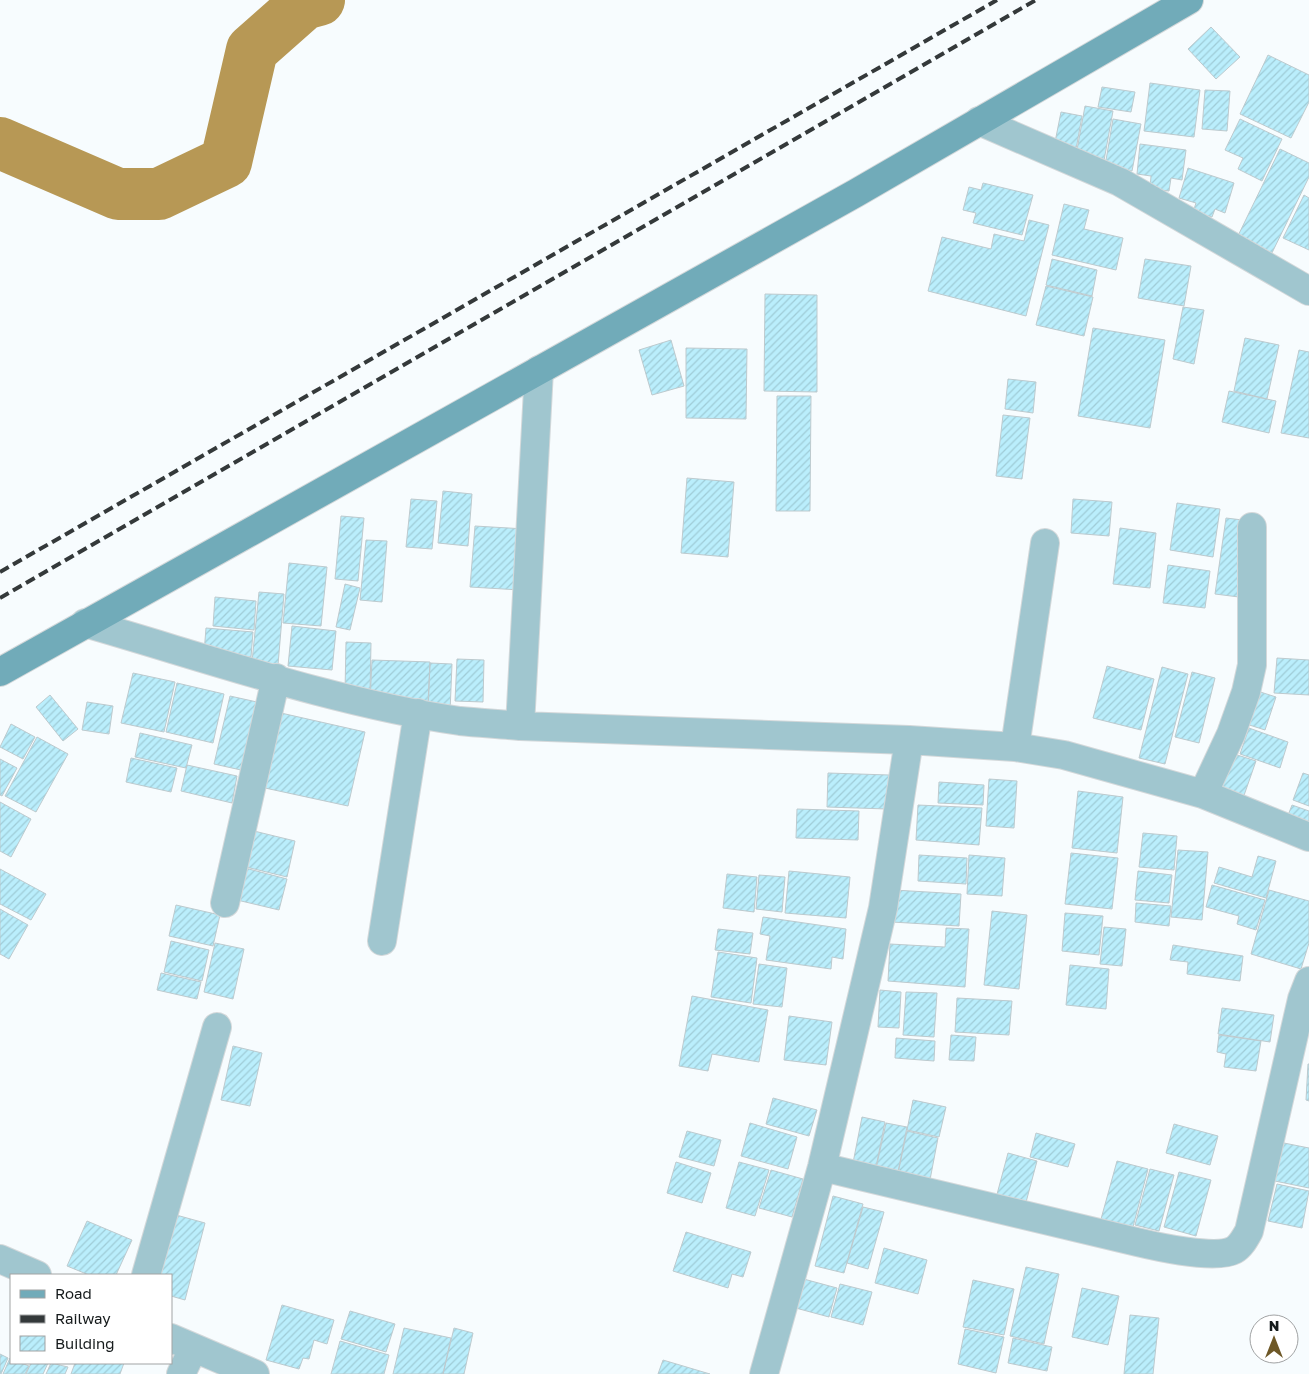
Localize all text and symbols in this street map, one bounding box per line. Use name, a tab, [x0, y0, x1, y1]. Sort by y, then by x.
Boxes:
legend	[10, 1274, 172, 1364]
text: Road	[55, 1284, 92, 1302]
text: Railway	[55, 1309, 111, 1327]
north arrow	[1249, 1314, 1299, 1364]
text: N	[1269, 1317, 1279, 1334]
text: Building	[55, 1334, 115, 1352]

